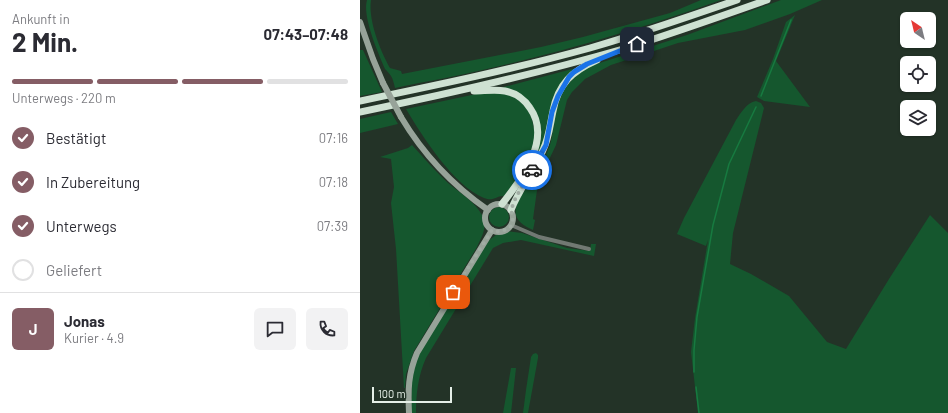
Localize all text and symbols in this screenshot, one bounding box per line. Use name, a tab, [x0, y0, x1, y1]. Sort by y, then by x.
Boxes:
text: Ankunft in	[12, 11, 70, 27]
north arrow	[900, 12, 936, 48]
map controls	[900, 12, 936, 136]
text: 07:43–07:48	[264, 25, 348, 43]
text: 2 Min.	[12, 26, 78, 57]
pin	[620, 27, 654, 61]
icon: home	[626, 33, 648, 55]
button: locate	[900, 56, 936, 92]
text: Unterwegs · 220 m	[12, 90, 116, 106]
button: layers	[900, 100, 936, 136]
icon: check	[12, 127, 34, 149]
text: Bestätigt	[46, 129, 106, 147]
text: 07:16	[319, 130, 348, 146]
courier	[512, 150, 552, 190]
icon: car	[521, 159, 543, 181]
icon: check	[12, 171, 34, 193]
text: In Zubereitung	[46, 173, 140, 191]
text: 07:18	[319, 174, 348, 190]
icon: check	[12, 215, 34, 237]
text: Unterwegs	[46, 217, 117, 235]
text: 07:39	[317, 218, 348, 234]
text: Geliefert	[46, 261, 102, 279]
pin	[436, 275, 470, 309]
icon: bag	[442, 281, 464, 303]
button: chat	[254, 308, 296, 350]
button: phone	[306, 308, 348, 350]
text: Jonas	[64, 312, 105, 330]
text: J	[29, 320, 37, 338]
text: Kurier · 4.9	[64, 330, 124, 346]
scale bar	[372, 385, 452, 404]
text: 100 m	[378, 387, 406, 400]

